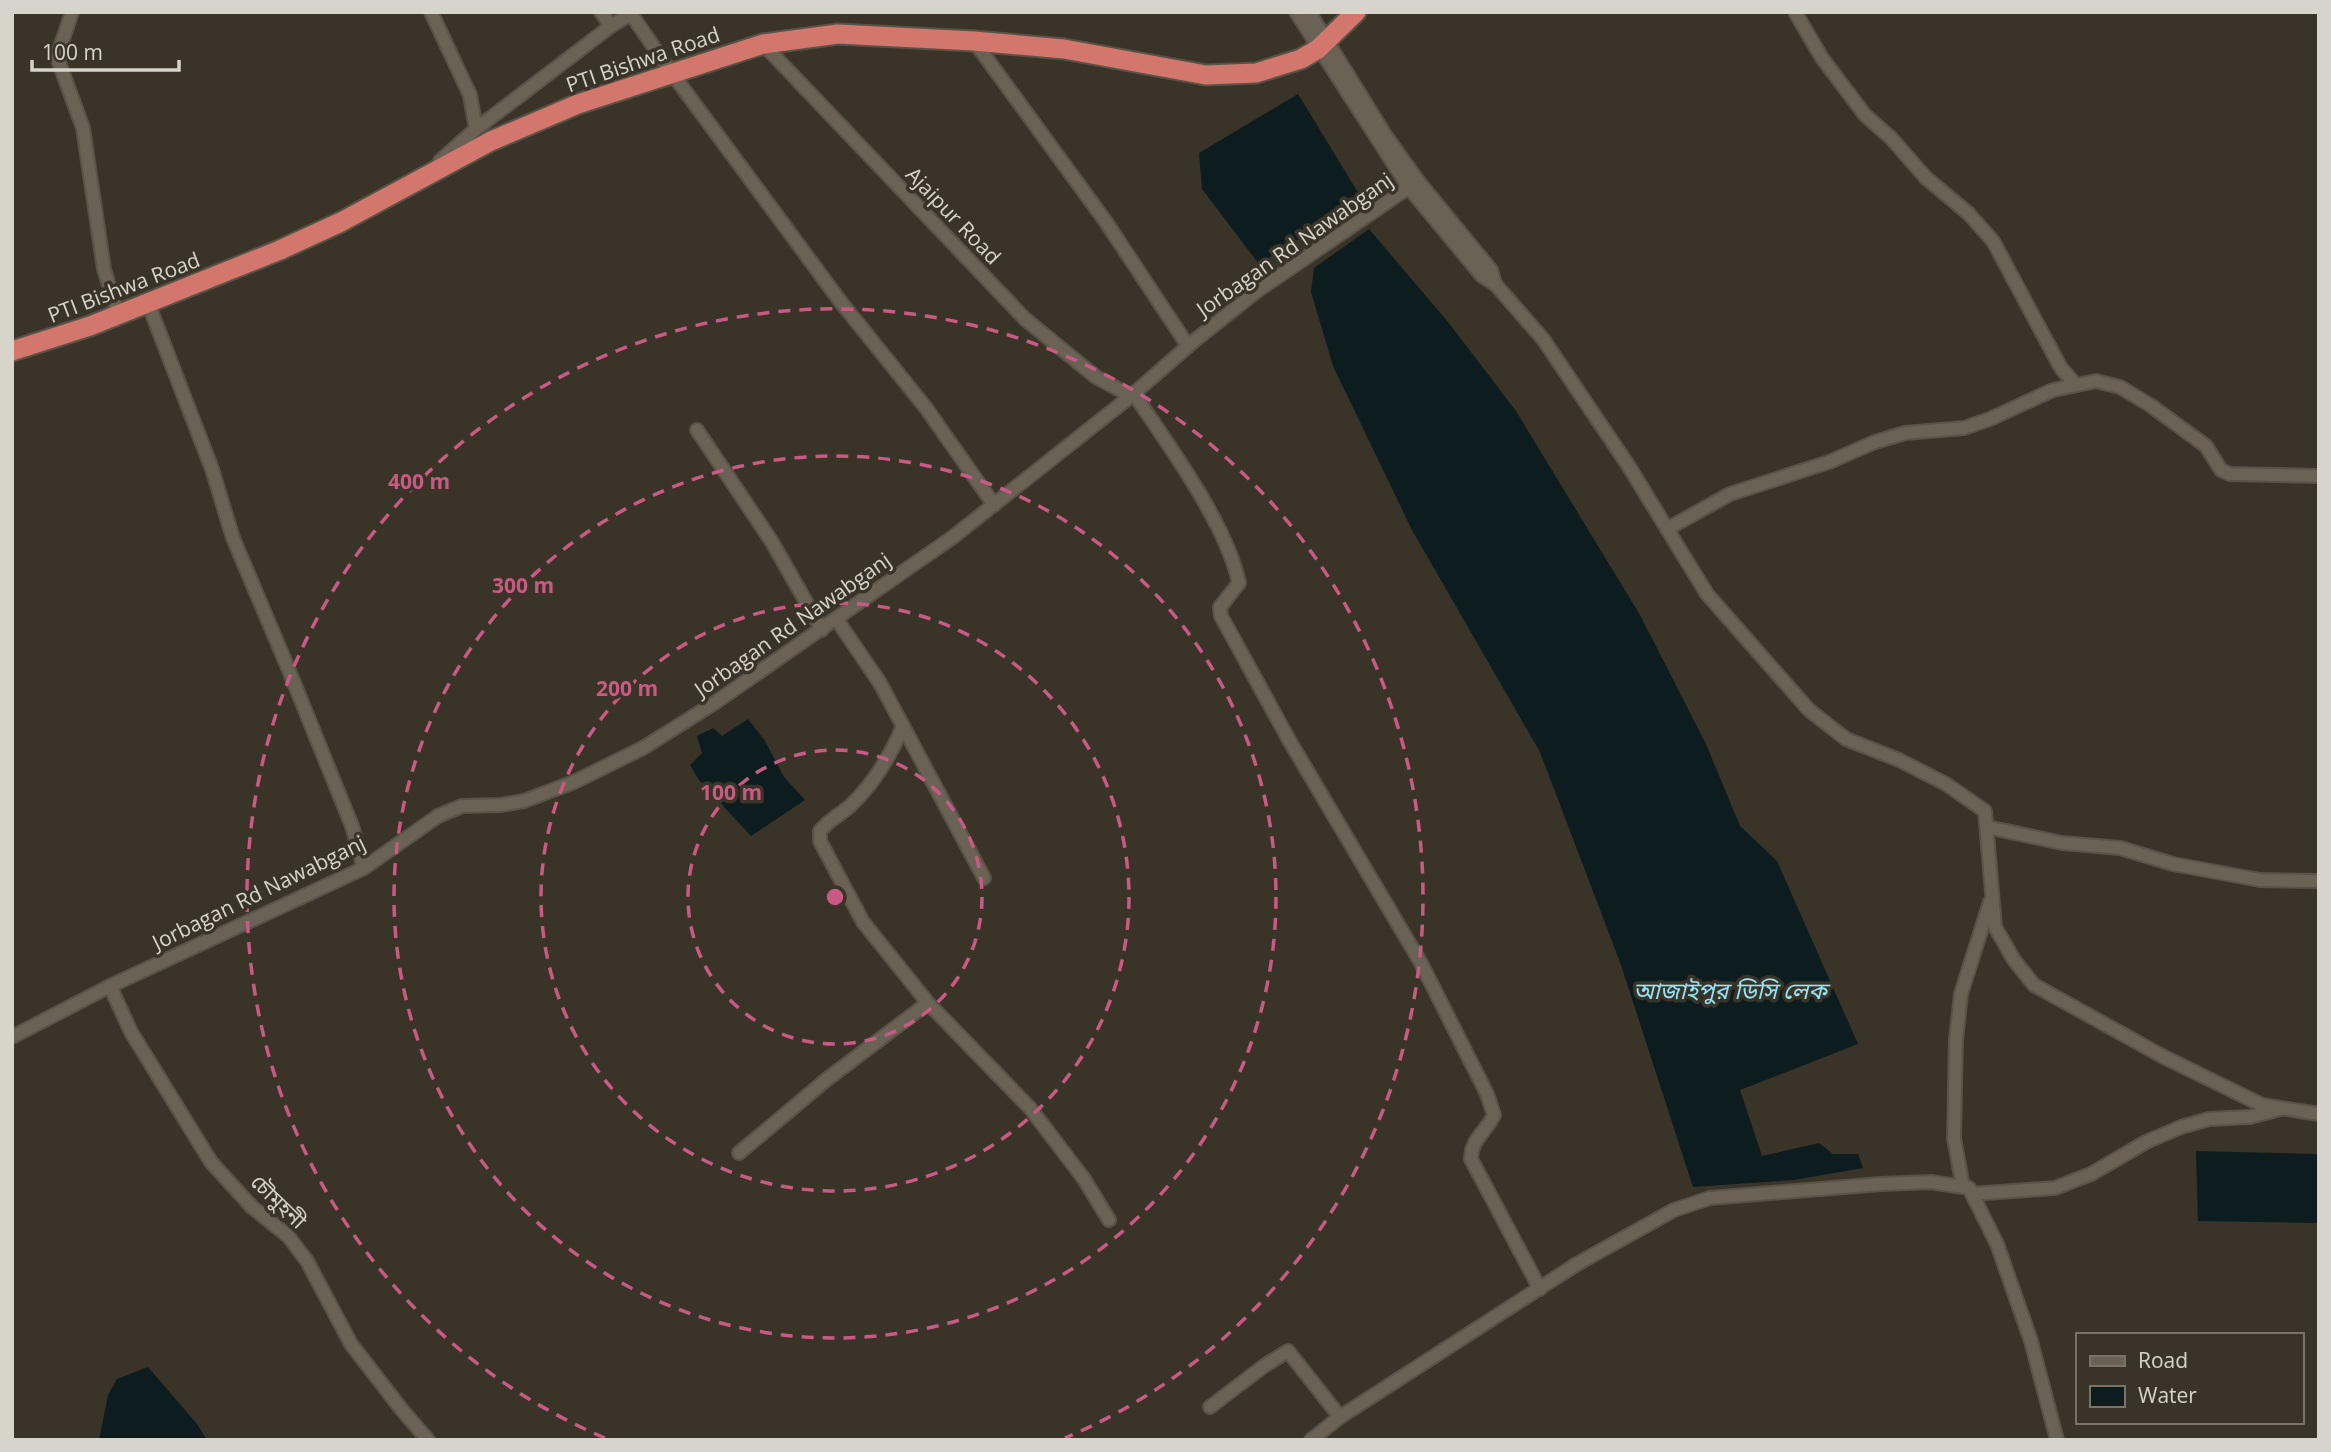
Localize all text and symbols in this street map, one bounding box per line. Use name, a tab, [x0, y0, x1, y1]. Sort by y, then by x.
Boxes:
street label: PTI Bishwa Road	[562, 20, 723, 98]
scale bar	[32, 28, 178, 72]
text: 100 m	[42, 38, 103, 66]
street label: Ajaipur Road	[900, 160, 1007, 270]
street label: Jorbagan Rd Nawabganj	[1189, 166, 1398, 324]
street label: PTI Bishwa Road	[44, 245, 204, 329]
text: 400 m	[388, 467, 450, 495]
street label: Jorbagan Rd Nawabganj	[687, 546, 896, 704]
text: 300 m	[492, 571, 554, 599]
text: 200 m	[596, 674, 658, 702]
text: 100 m	[700, 778, 762, 806]
street label: Jorbagan Rd Nawabganj	[146, 828, 370, 957]
centre of rings	[823, 885, 847, 909]
water label: আজাইপুর ডিসি লেক	[1633, 974, 1831, 1006]
street label: চৌমুহনী	[245, 1168, 313, 1235]
legend	[2076, 1333, 2303, 1424]
text: Road	[2138, 1346, 2188, 1374]
text: Water	[2138, 1381, 2197, 1409]

